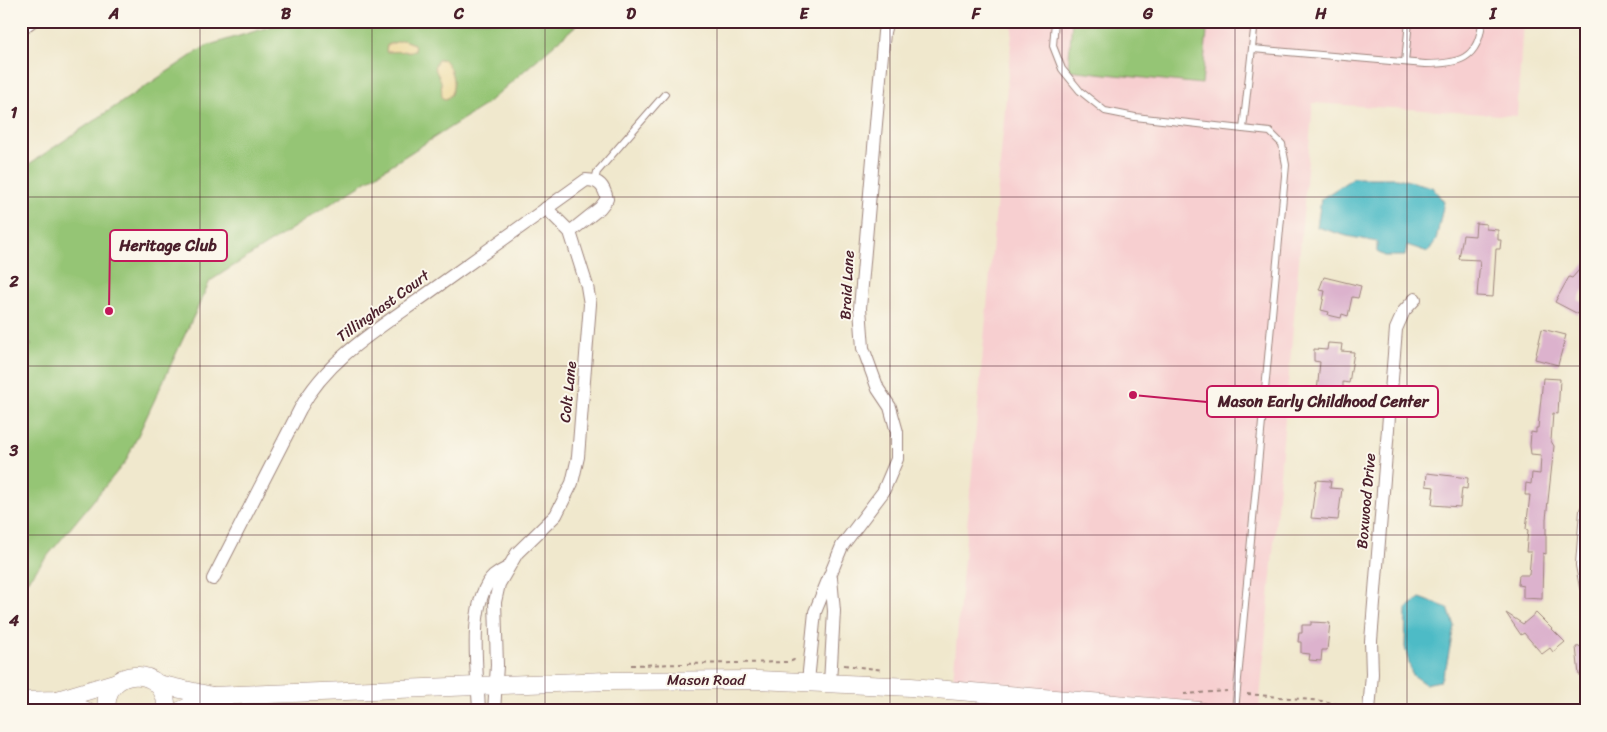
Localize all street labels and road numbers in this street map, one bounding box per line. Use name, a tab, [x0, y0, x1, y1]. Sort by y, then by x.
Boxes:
street label: Braid Lane	[832, 249, 862, 320]
street label: Tillinghast Court	[331, 263, 436, 349]
street label: Colt Lane	[552, 360, 584, 424]
street label: Boxwood Drive	[1349, 452, 1383, 550]
street label: Mason Road	[667, 667, 746, 693]

